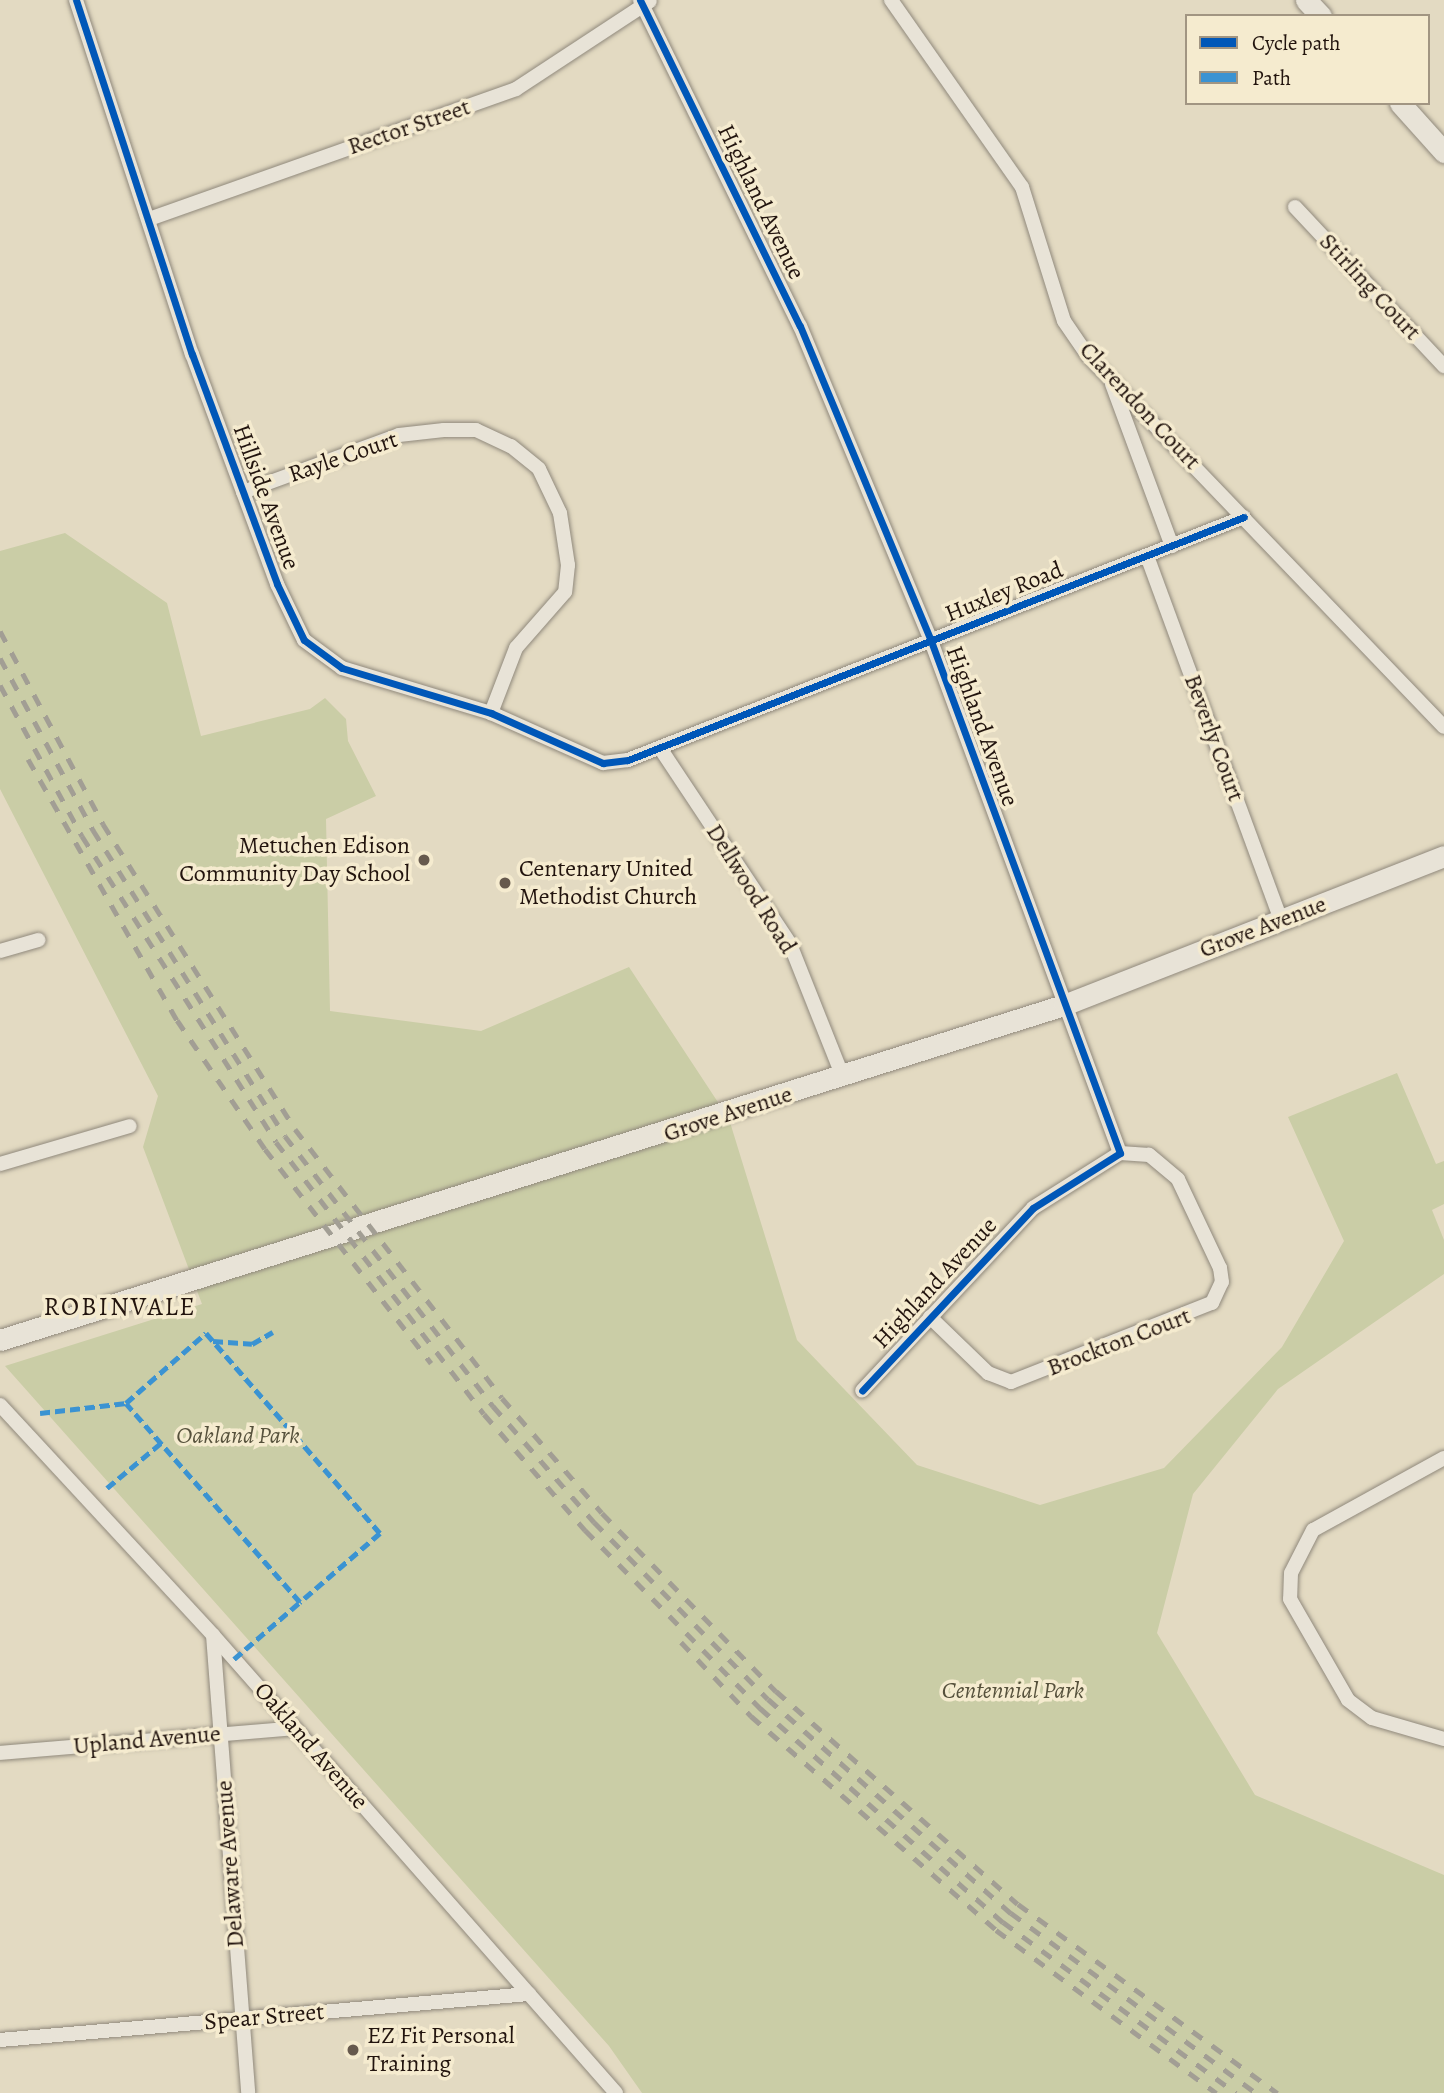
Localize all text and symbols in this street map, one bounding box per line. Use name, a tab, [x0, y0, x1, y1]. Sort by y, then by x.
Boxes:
legend	[1185, 14, 1430, 105]
text: Cycle path	[1252, 29, 1341, 57]
text: Path	[1252, 64, 1291, 92]
street label: Rector Street	[344, 93, 474, 161]
street label: Highland Avenue	[711, 120, 811, 284]
street label: Stirling Court	[1313, 228, 1427, 346]
street label: Clarendon Court	[1073, 336, 1207, 476]
street label: Hillside Avenue	[226, 420, 306, 574]
street label: Rayle Court	[285, 425, 401, 489]
street label: Huxley Road	[941, 555, 1067, 629]
street label: Highland Avenue	[940, 642, 1024, 810]
street label: Beverly Court	[1178, 671, 1250, 805]
street label: Dellwood Road	[700, 819, 802, 959]
place label: Metuchen Edison Community Day School	[179, 832, 410, 888]
marker: Metuchen Edison Community Day School	[416, 852, 432, 868]
place label: Centenary United Methodist Church	[519, 855, 697, 911]
marker: Centenary United Methodist Church	[497, 875, 513, 891]
street label: Grove Avenue	[1196, 890, 1330, 964]
street label: Grove Avenue	[660, 1080, 796, 1148]
street label: Highland Avenue	[867, 1211, 1003, 1355]
district label: ROBINVALE	[45, 1291, 195, 1323]
street label: Brockton Court	[1043, 1301, 1195, 1383]
park label: Oakland Park	[176, 1422, 300, 1450]
street label: Oakland Avenue	[248, 1677, 374, 1815]
park label: Centennial Park	[942, 1677, 1084, 1705]
street label: Upland Avenue	[72, 1719, 222, 1761]
street label: Delaware Avenue	[210, 1779, 250, 1949]
street label: Spear Street	[203, 1997, 325, 2037]
place label: EZ Fit Personal Training	[367, 2022, 515, 2078]
marker: EZ Fit Personal Training	[345, 2042, 361, 2058]

